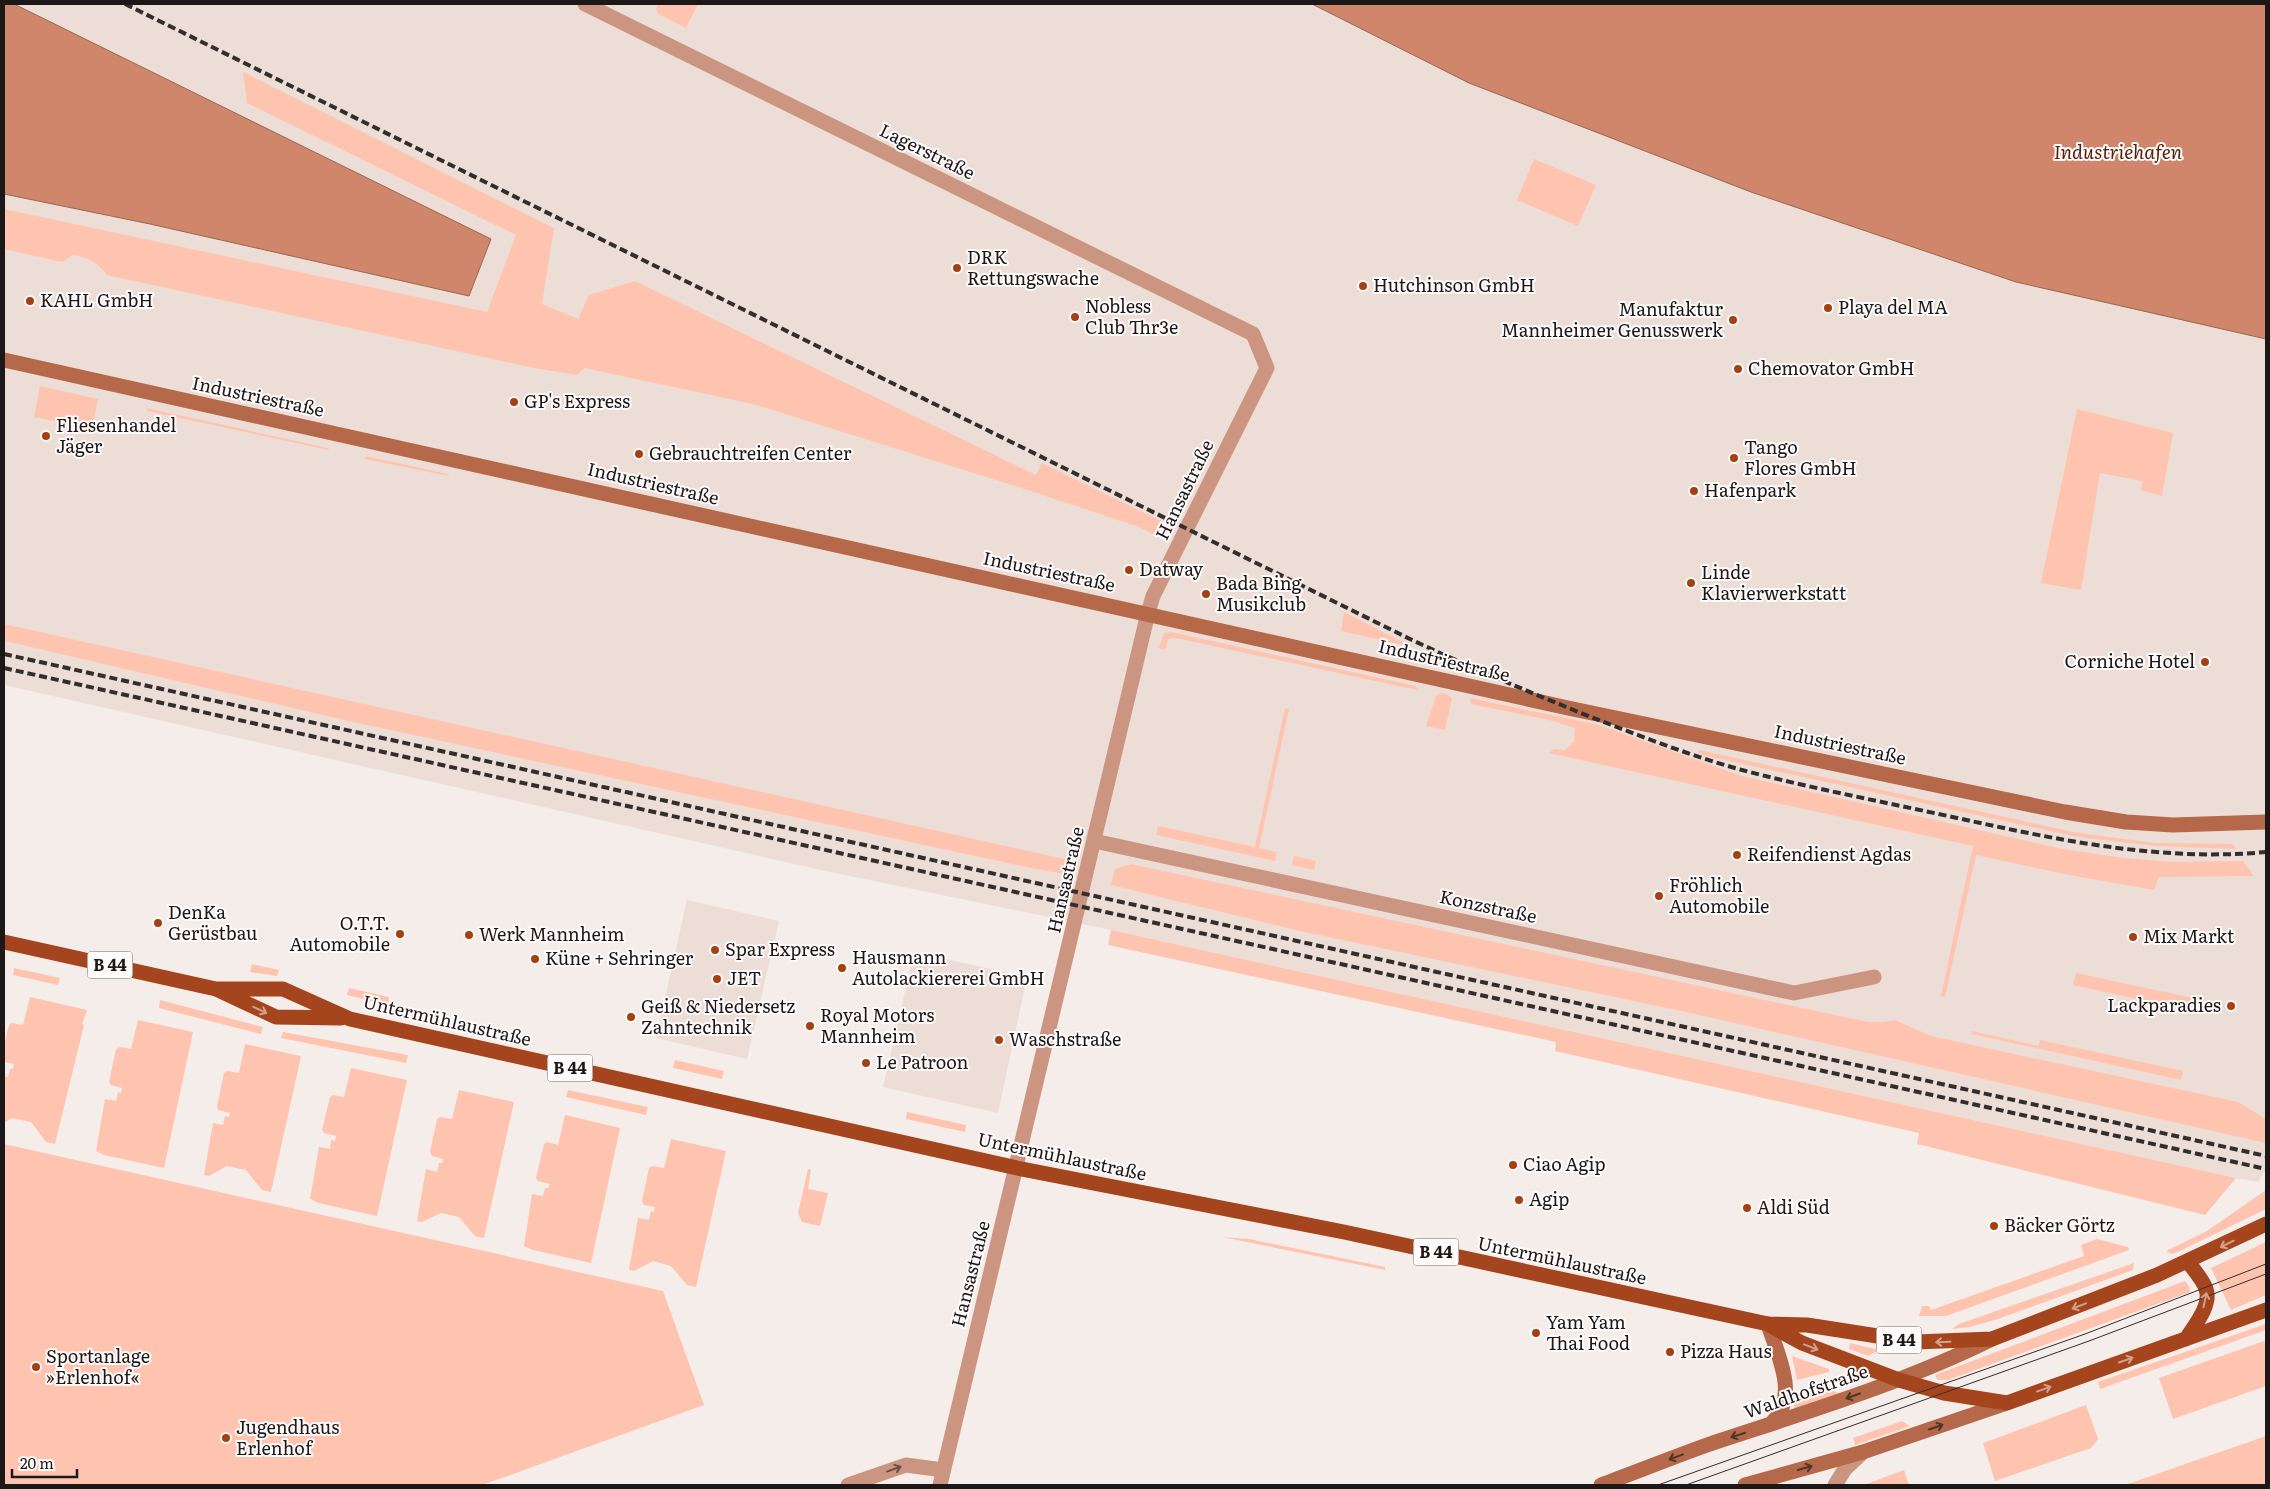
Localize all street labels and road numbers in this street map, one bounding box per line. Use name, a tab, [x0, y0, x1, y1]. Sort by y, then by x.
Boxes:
street label: Lagerstraße	[875, 116, 980, 185]
street label: Industriestraße	[190, 368, 327, 423]
street label: Hansastraße	[1148, 435, 1220, 544]
street label: Industriestraße	[585, 454, 722, 511]
street label: Industriestraße	[981, 543, 1118, 598]
street label: Industriestraße	[1376, 631, 1513, 688]
street label: Industriestraße	[1772, 716, 1909, 771]
street label: Hansastraße	[1039, 824, 1090, 936]
street label: Konzstraße	[1437, 882, 1539, 929]
road number: B 44	[88, 952, 132, 978]
street label: Untermühlaustraße	[360, 987, 534, 1052]
road number: B 44	[548, 1054, 592, 1082]
street label: Untermühlaustraße	[975, 1124, 1149, 1187]
street label: Hansastraße	[943, 1218, 996, 1330]
street label: Untermühlaustraße	[1475, 1228, 1649, 1291]
road number: B 44	[1414, 1238, 1458, 1266]
road number: B 44	[1876, 1326, 1922, 1354]
street label: Waldhofstraße	[1740, 1357, 1871, 1424]

